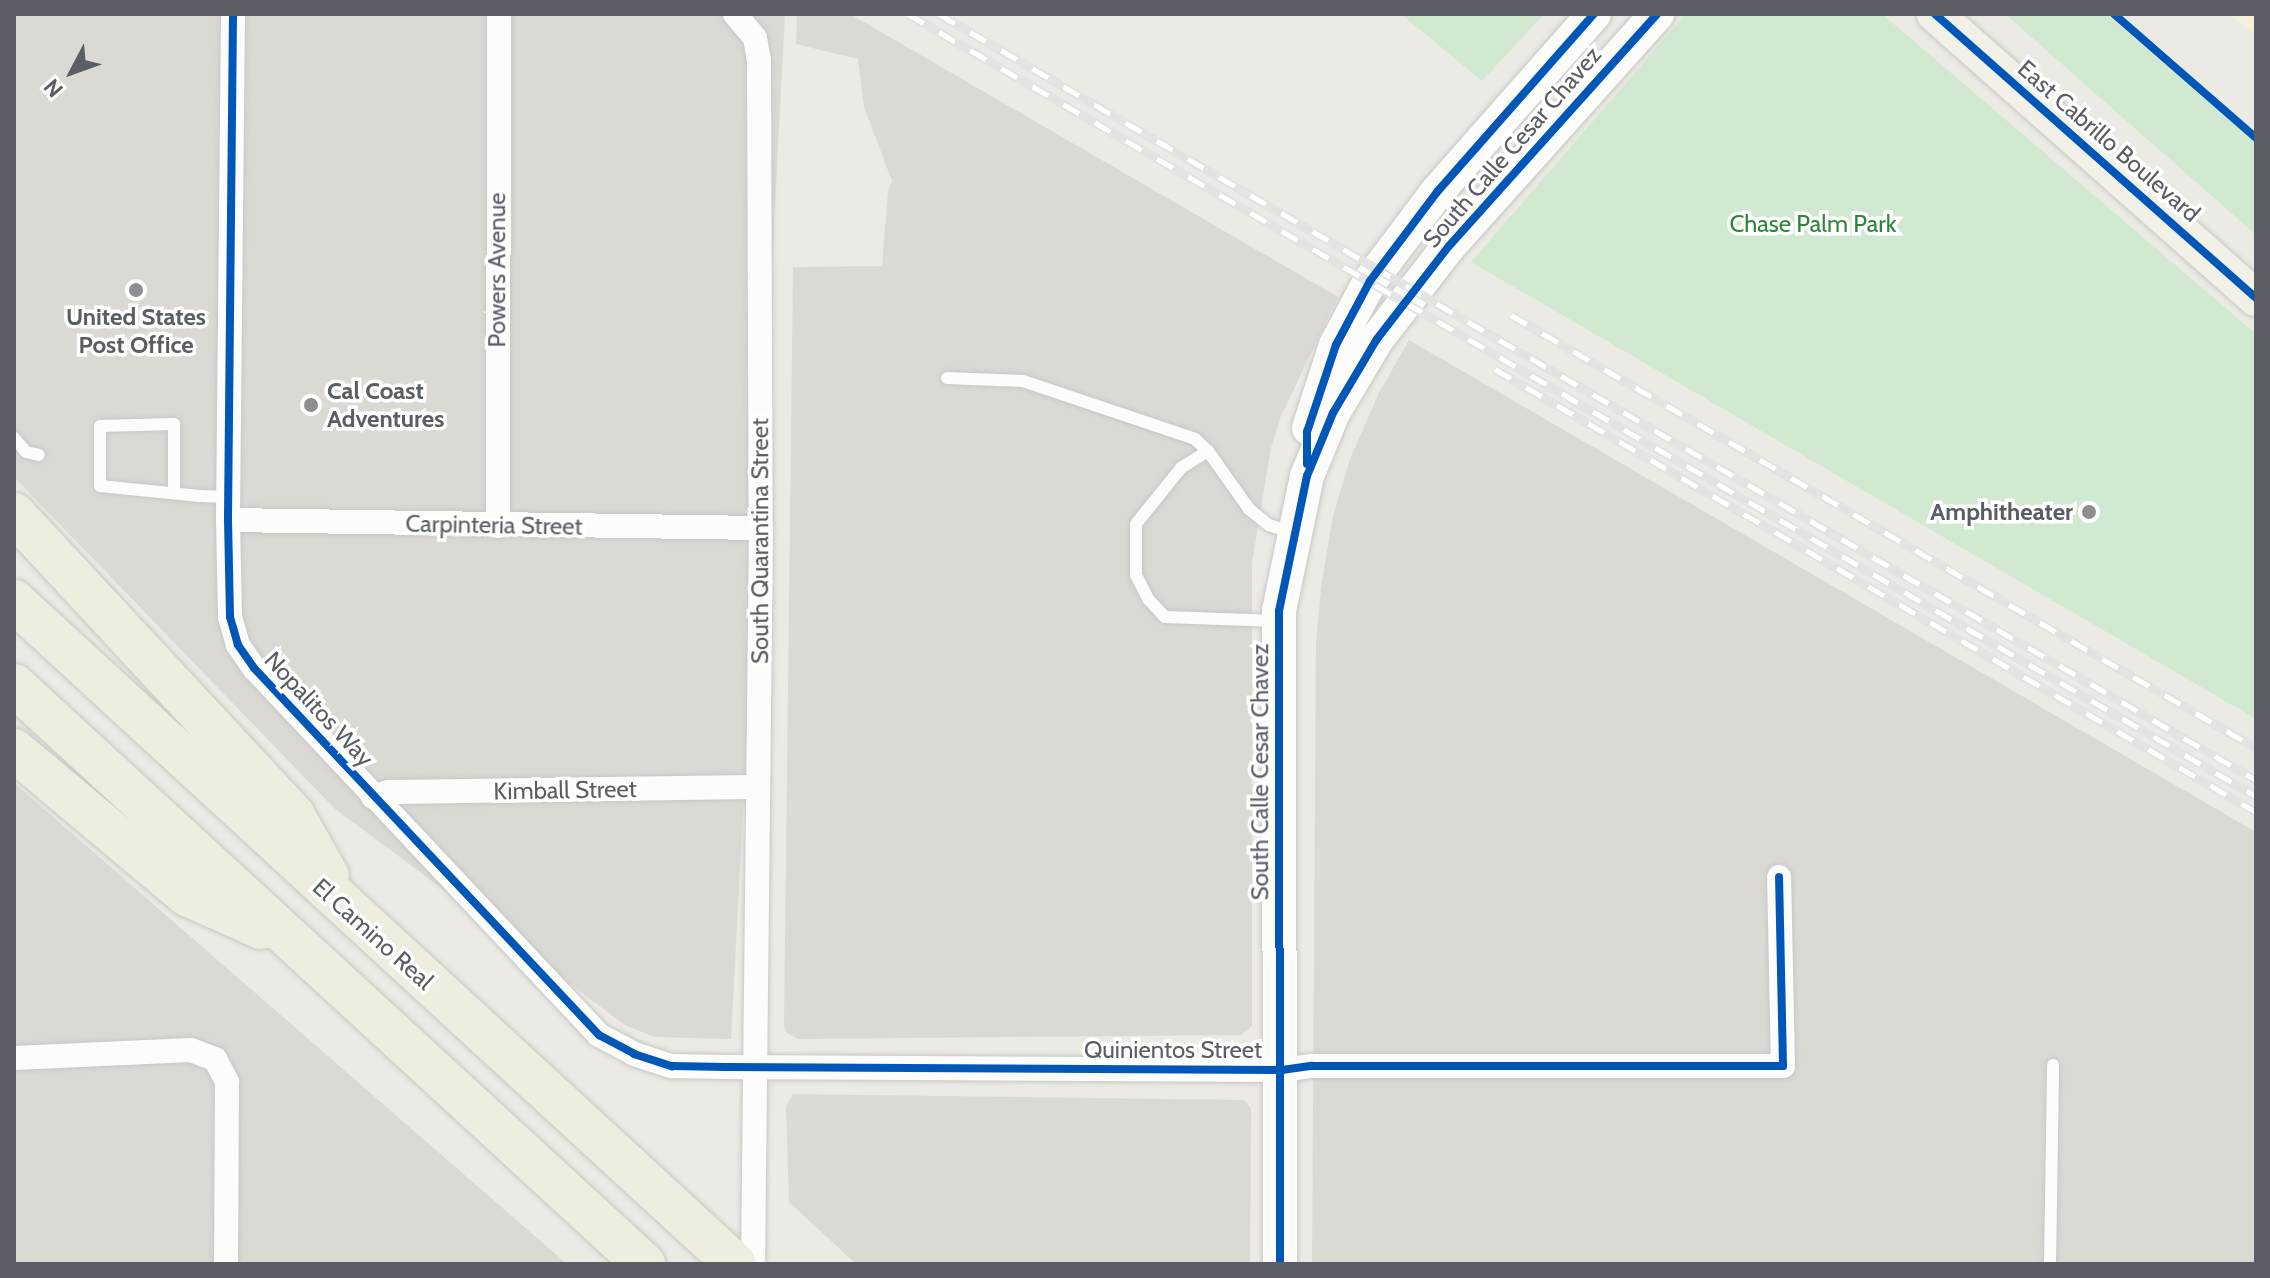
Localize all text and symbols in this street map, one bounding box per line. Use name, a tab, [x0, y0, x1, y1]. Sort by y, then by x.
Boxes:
north arrow	[32, 32, 112, 112]
street label: South Calle Cesar Chavez	[1417, 41, 1607, 253]
street label: East Cabrillo Boulevard	[2012, 54, 2206, 228]
text: N	[38, 73, 69, 103]
street label: Powers Avenue	[483, 192, 511, 348]
park label: Chase Palm Park	[1729, 210, 1897, 238]
marker: United States Post Office	[127, 281, 145, 299]
place label: United States Post Office	[66, 303, 206, 359]
place label: Cal Coast Adventures	[327, 377, 444, 433]
marker: Cal Coast Adventures	[302, 396, 320, 414]
street label: South Quarantina Street	[746, 418, 774, 664]
place label: Amphitheater	[1930, 498, 2073, 526]
marker: Amphitheater	[2080, 503, 2098, 521]
street label: Carpinteria Street	[405, 509, 583, 541]
street label: South Calle Cesar Chavez	[1246, 644, 1274, 900]
street label: Nopalitos Way	[258, 645, 380, 773]
street label: Kimball Street	[493, 774, 637, 806]
street label: El Camino Real	[307, 872, 439, 996]
street label: Quinientos Street	[1084, 1036, 1262, 1064]

